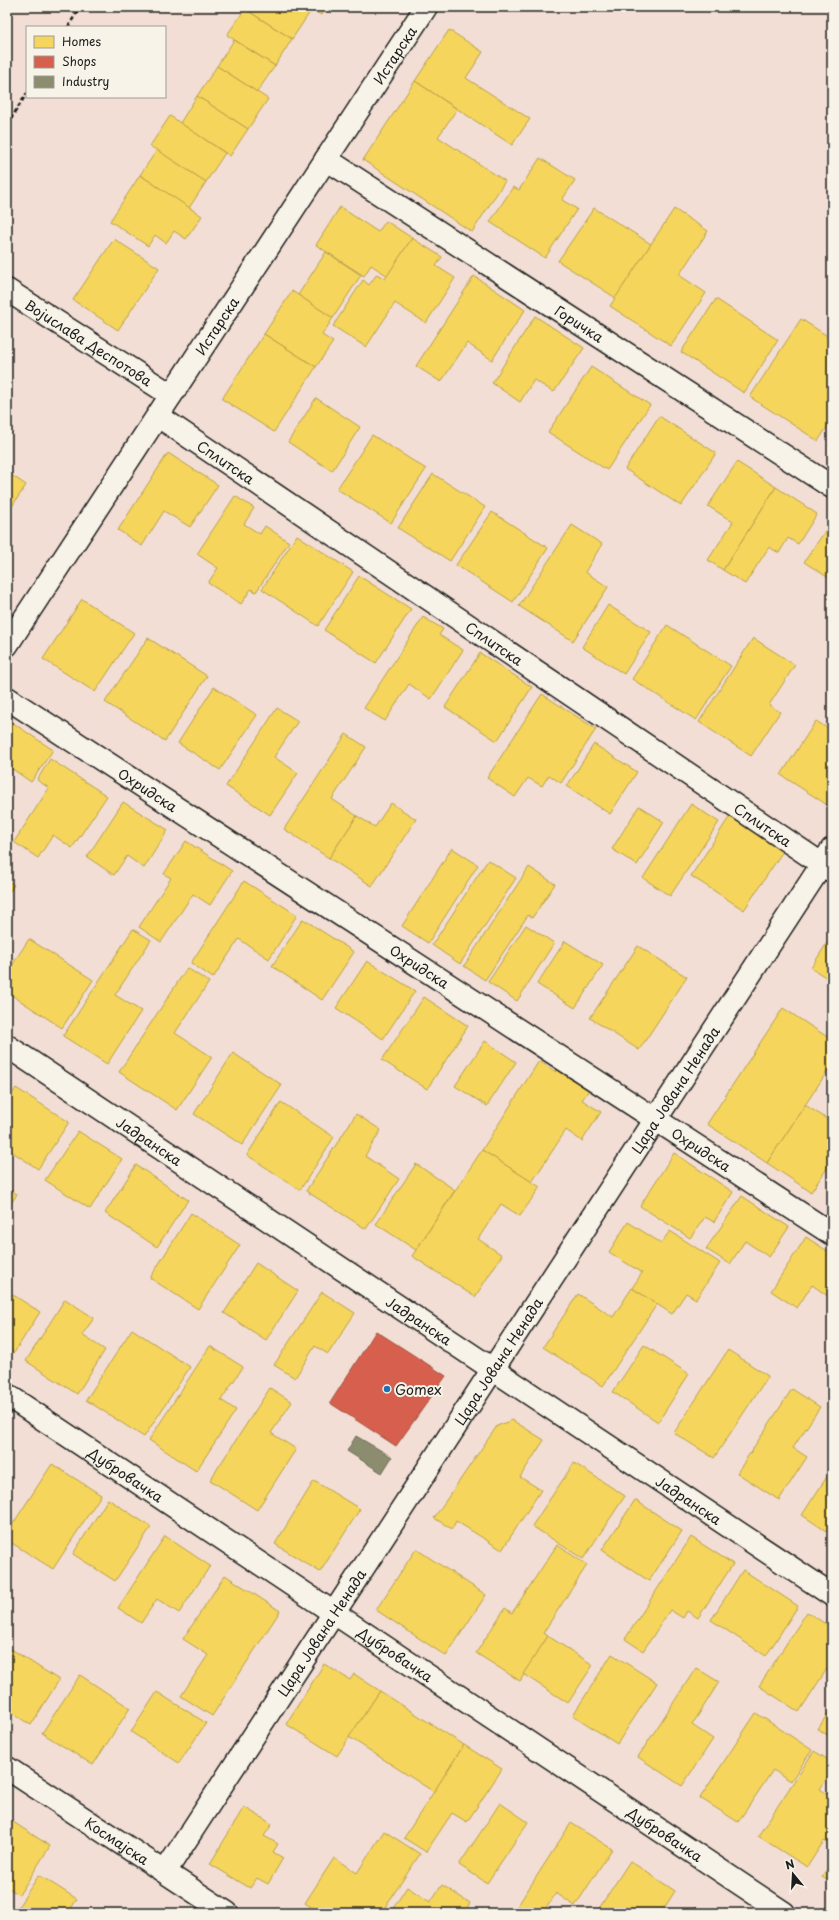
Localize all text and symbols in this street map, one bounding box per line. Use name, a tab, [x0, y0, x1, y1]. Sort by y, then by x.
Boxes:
street label: Истарска	[368, 21, 422, 88]
legend	[26, 26, 166, 98]
text: Homes	[62, 32, 101, 50]
text: Shops	[62, 52, 97, 70]
text: Industry	[62, 72, 110, 90]
street label: Истарска	[190, 292, 244, 359]
street label: Војислава Деспотова	[21, 294, 157, 391]
street label: Горичка	[551, 300, 608, 347]
street label: Сплитска	[193, 435, 259, 489]
street label: Сплитска	[462, 616, 528, 670]
street label: Охридска	[114, 762, 182, 817]
street label: Сплитска	[730, 797, 796, 852]
street label: Охридска	[386, 939, 454, 993]
street label: Цара Јована Ненада	[626, 1022, 725, 1157]
street label: Јадранска	[112, 1111, 187, 1170]
street label: Охридска	[667, 1122, 735, 1176]
street label: Јадранска	[382, 1291, 456, 1350]
street label: Цара Јована Ненада	[449, 1293, 548, 1429]
place label: Gomex	[395, 1379, 442, 1400]
marker: Gomex	[382, 1384, 392, 1394]
street label: Дубровачка	[83, 1441, 168, 1507]
street label: Јадранска	[652, 1470, 726, 1529]
street label: Цара Јована Ненада	[272, 1564, 371, 1700]
street label: Дубровачка	[353, 1621, 437, 1687]
street label: Дубровачка	[623, 1801, 707, 1867]
street label: Космајска	[81, 1812, 154, 1870]
north arrow	[773, 1854, 813, 1894]
text: N	[783, 1854, 797, 1873]

